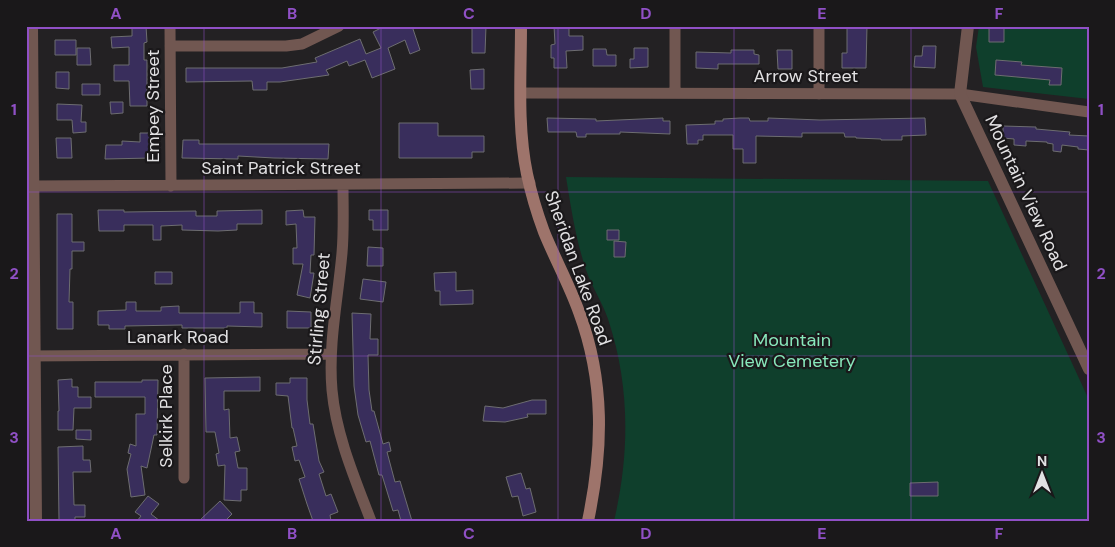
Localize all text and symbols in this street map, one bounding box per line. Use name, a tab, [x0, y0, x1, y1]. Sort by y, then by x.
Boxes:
text: A	[110, 3, 122, 24]
text: B	[287, 3, 297, 24]
text: C	[463, 3, 475, 24]
text: D	[640, 3, 652, 24]
text: E	[817, 3, 827, 24]
text: F	[995, 3, 1004, 24]
street label: Empey Street	[141, 49, 165, 163]
street label: Arrow Street	[754, 64, 858, 88]
text: 1	[11, 99, 17, 120]
text: 1	[1098, 99, 1104, 120]
street label: Mountain View Road	[979, 111, 1073, 275]
street label: Saint Patrick Street	[201, 156, 361, 180]
street label: Sheridan Lake Road	[539, 187, 617, 349]
street label: Stirling Street	[302, 252, 336, 366]
text: 2	[9, 263, 19, 284]
text: 2	[1096, 263, 1106, 284]
street label: Lanark Road	[127, 325, 229, 349]
park label: Mountain View Cemetery	[728, 328, 856, 373]
street label: Selkirk Place	[154, 364, 178, 468]
text: 3	[9, 427, 19, 448]
text: 3	[1096, 427, 1106, 448]
north arrow	[1018, 450, 1068, 500]
text: N	[1037, 452, 1047, 470]
text: A	[110, 523, 122, 544]
text: B	[287, 523, 297, 544]
text: C	[463, 523, 475, 544]
text: D	[640, 523, 652, 544]
text: E	[817, 523, 827, 544]
text: F	[995, 523, 1004, 544]

